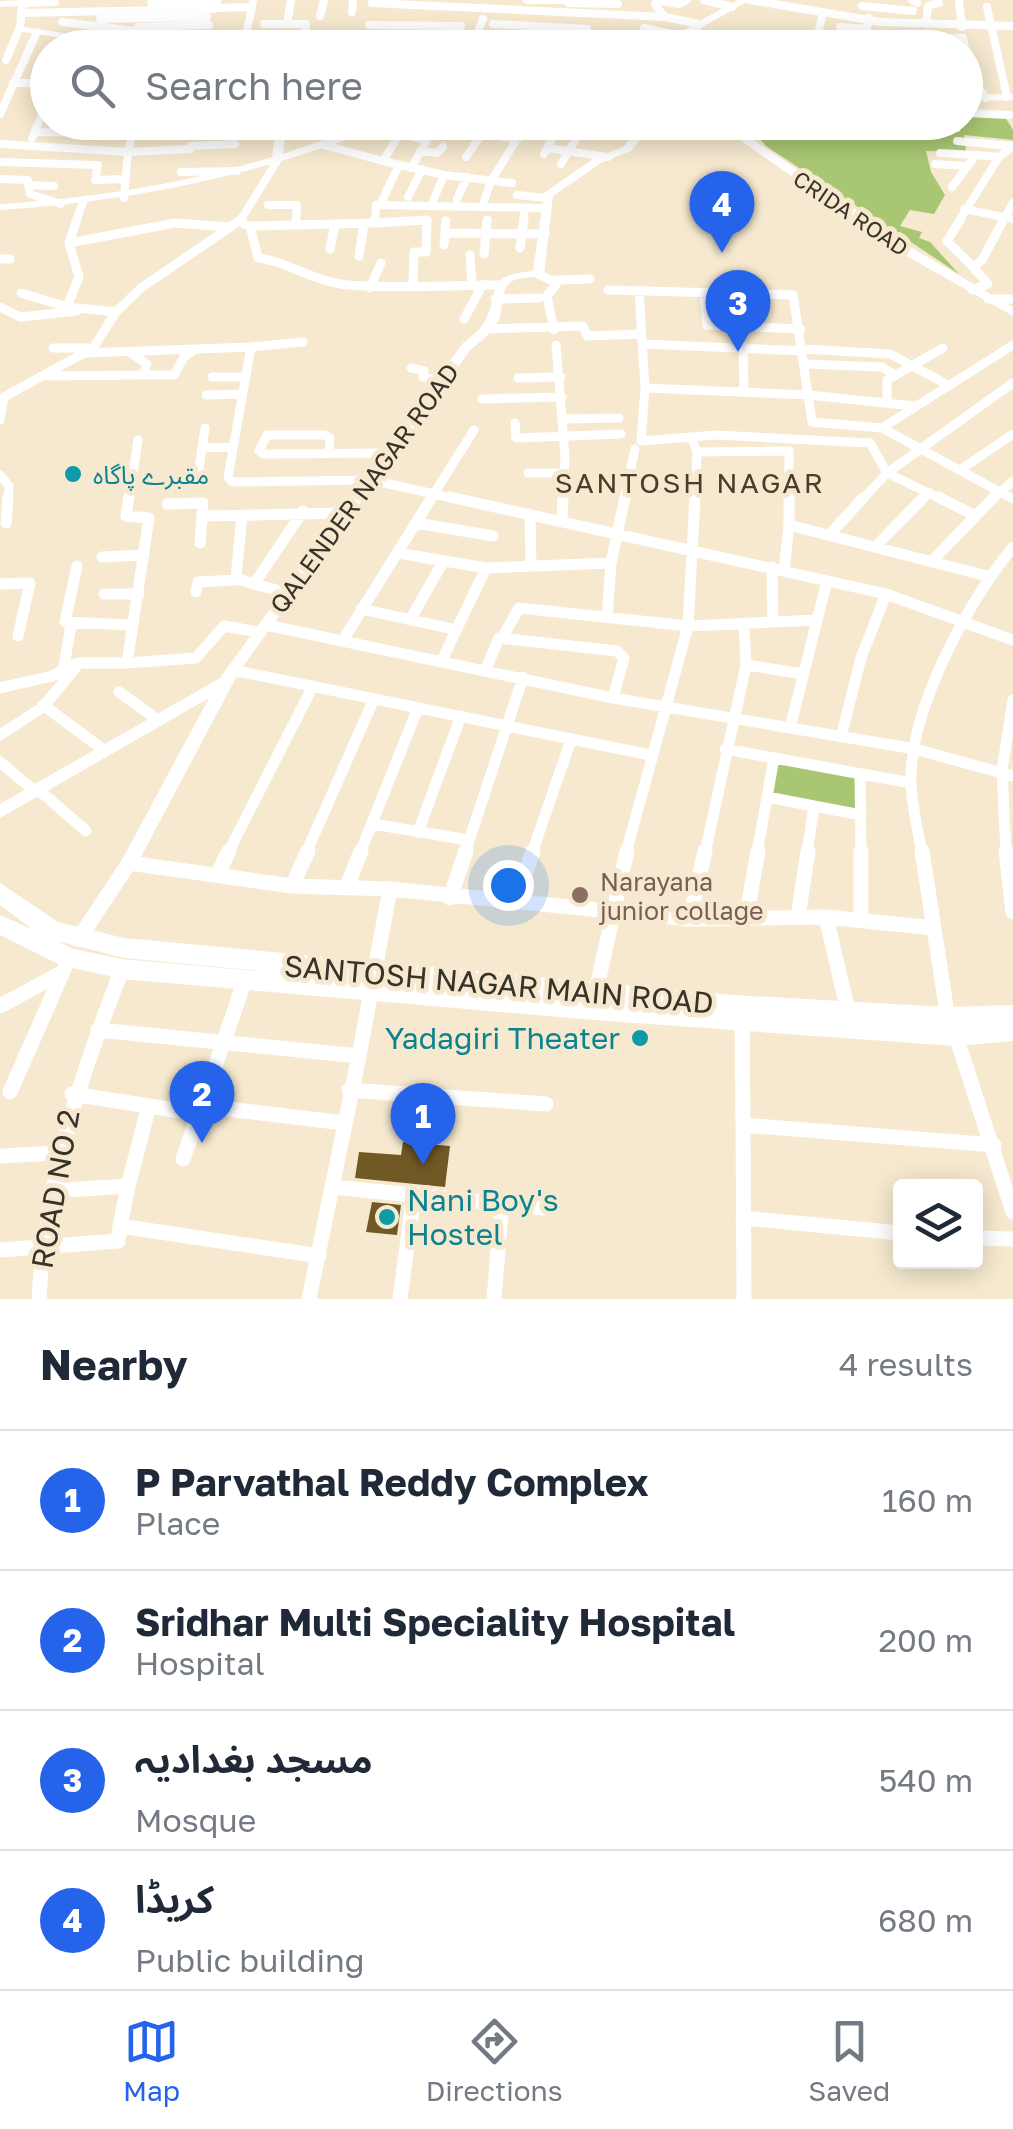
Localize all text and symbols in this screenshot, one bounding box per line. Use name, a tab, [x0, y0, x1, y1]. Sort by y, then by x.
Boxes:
search box	[30, 30, 983, 140]
icon: search	[65, 58, 120, 113]
text: Search here	[145, 63, 363, 108]
street label: CRIDA ROAD	[788, 165, 914, 261]
pin: 4	[690, 170, 754, 253]
pin: 3	[706, 270, 770, 352]
street label: QALENDER NAGAR ROAD	[263, 357, 465, 619]
place label: مقبرے پاگاہ	[93, 459, 209, 491]
marker: مقبرے پاگاہ	[62, 463, 84, 485]
district label: SANTOSH NAGAR	[555, 466, 825, 499]
your location	[483, 860, 534, 911]
place label: Narayana junior collage	[599, 866, 764, 926]
marker: Narayana junior collage	[569, 884, 591, 906]
street label: SANTOSH NAGAR MAIN ROAD	[283, 947, 715, 1021]
place label: Yadagiri Theater	[385, 1020, 620, 1056]
marker: Yadagiri Theater	[629, 1027, 651, 1049]
pin: 2	[170, 1060, 234, 1143]
pin: 1	[390, 1082, 456, 1165]
street label: ROAD NO 2	[23, 1107, 87, 1271]
map controls	[893, 1179, 983, 1269]
button: layers	[893, 1179, 983, 1269]
place label: Nani Boy's Hostel	[407, 1182, 559, 1252]
marker: Nani Boy's Hostel	[376, 1206, 398, 1228]
text: Nearby	[40, 1339, 188, 1389]
text: 4 results	[839, 1345, 973, 1383]
text: P Parvathal Reddy Complex	[135, 1459, 649, 1504]
text: 1	[64, 1481, 81, 1519]
text: 160 m	[882, 1481, 973, 1519]
text: Place	[135, 1504, 220, 1542]
text: Sridhar Multi Speciality Hospital	[135, 1599, 735, 1644]
text: 2	[63, 1621, 82, 1659]
text: 200 m	[878, 1621, 973, 1659]
text: Hospital	[135, 1644, 265, 1682]
text: مسجد بغدادیہ	[135, 1736, 373, 1781]
text: 3	[63, 1761, 82, 1799]
text: 540 m	[879, 1761, 973, 1799]
text: Mosque	[135, 1801, 256, 1839]
text: کریڈا	[135, 1876, 214, 1921]
text: 4	[62, 1901, 83, 1939]
text: 680 m	[878, 1901, 973, 1939]
text: Public building	[135, 1941, 364, 1979]
tab: Map	[123, 2014, 180, 2107]
tab: Directions	[426, 2014, 563, 2107]
tab: Saved	[808, 2014, 890, 2107]

